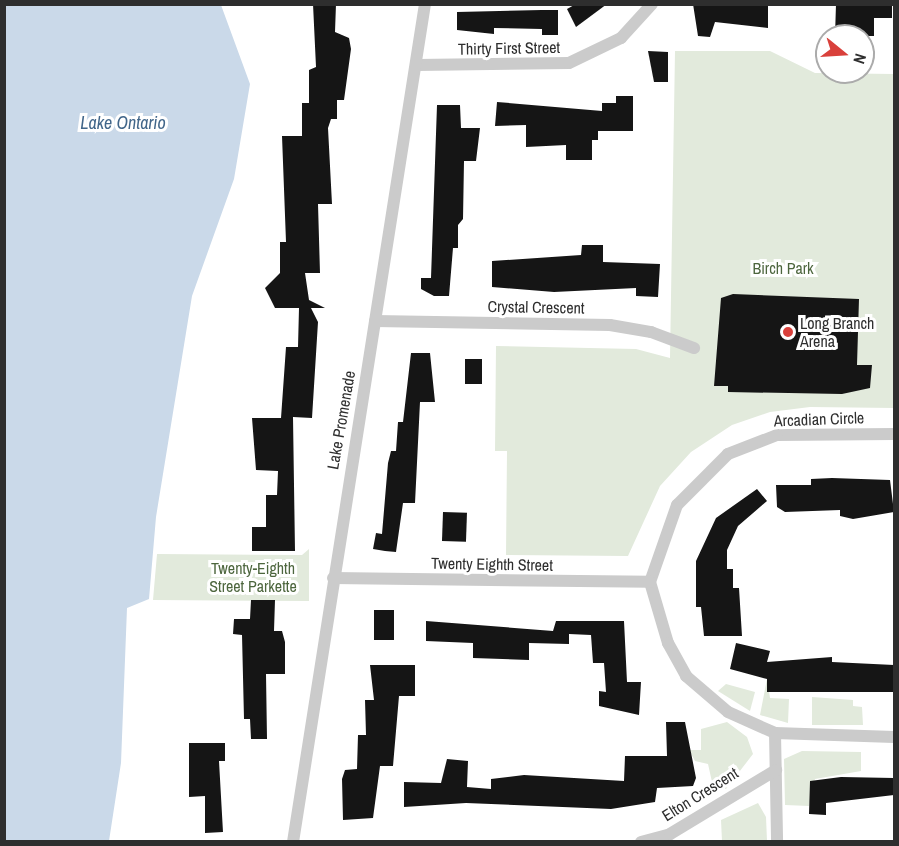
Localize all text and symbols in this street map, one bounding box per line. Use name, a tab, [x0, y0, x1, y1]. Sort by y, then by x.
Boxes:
north arrow	[815, 24, 875, 84]
street label: Thirty First Street	[458, 38, 560, 58]
text: N	[848, 51, 872, 67]
water label: Lake Ontario	[80, 112, 166, 134]
park label: Birch Park	[752, 258, 814, 278]
street label: Crystal Crescent	[487, 297, 585, 317]
place label: Long Branch Arena	[800, 313, 874, 351]
marker: Long Branch Arena	[781, 325, 795, 339]
street label: Lake Promenade	[323, 369, 359, 471]
street label: Arcadian Circle	[773, 408, 865, 430]
street label: Twenty Eighth Street	[431, 553, 553, 575]
park label: Twenty-Eighth Street Parkette	[209, 558, 297, 596]
street label: Elton Crescent	[658, 763, 742, 825]

